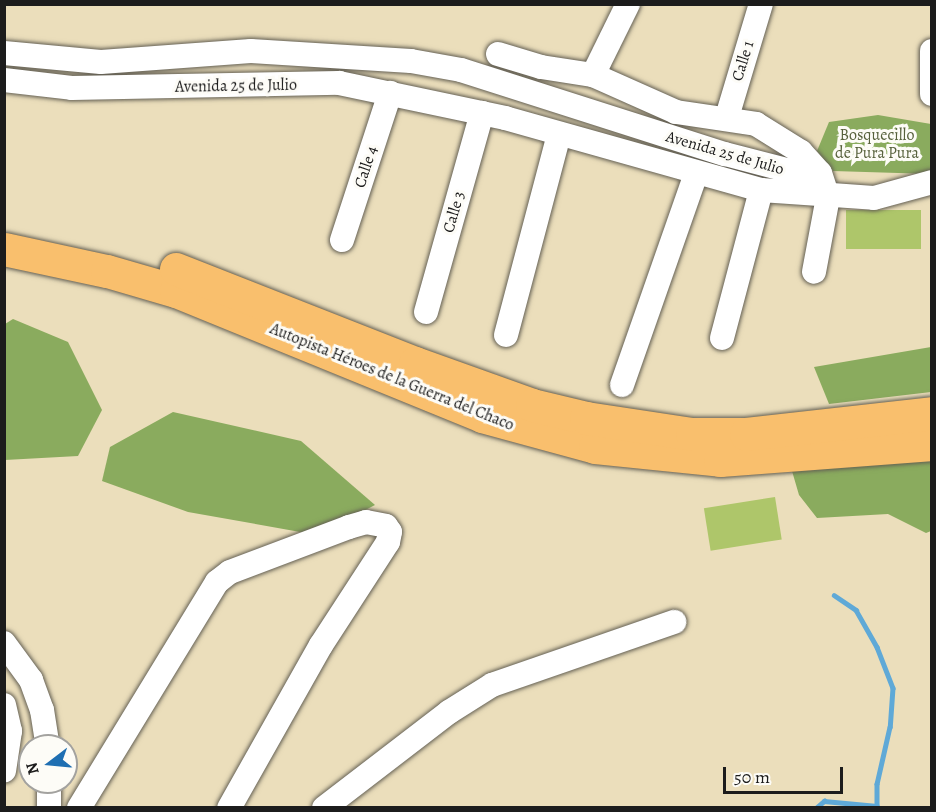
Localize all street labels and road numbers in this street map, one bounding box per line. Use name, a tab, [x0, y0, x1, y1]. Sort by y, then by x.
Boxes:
street label: Calle 1	[728, 39, 758, 83]
street label: Avenida 25 de Julio	[175, 75, 297, 97]
street label: Avenida 25 de Julio	[664, 127, 786, 179]
street label: Calle 4	[350, 144, 382, 190]
street label: Calle 3	[439, 189, 469, 235]
street label: Autopista Héroes de la Guerra del Chaco	[267, 319, 517, 435]

